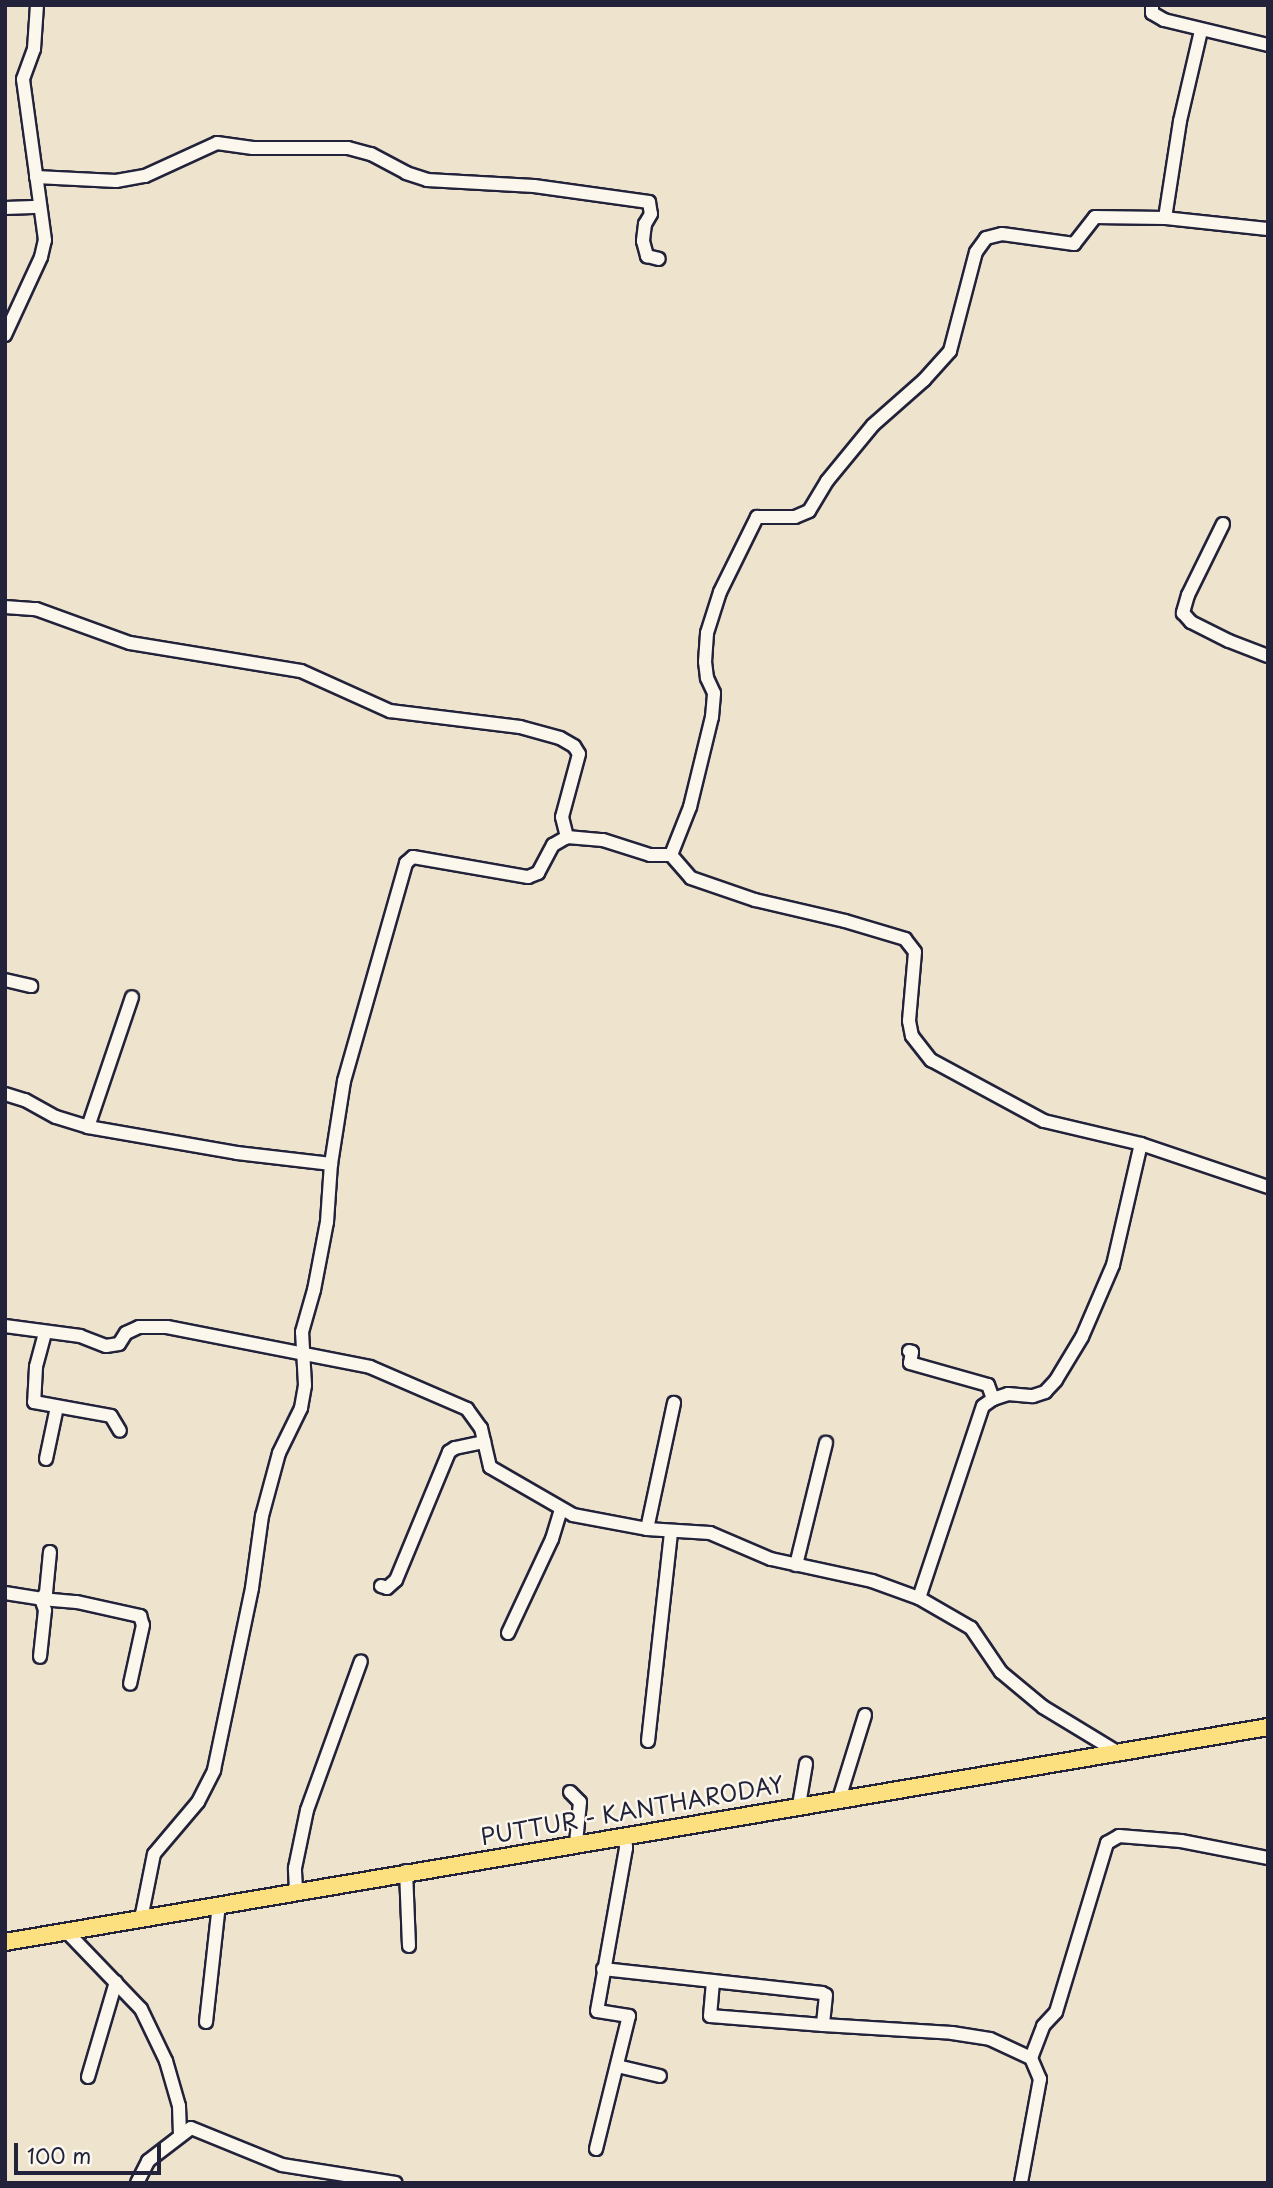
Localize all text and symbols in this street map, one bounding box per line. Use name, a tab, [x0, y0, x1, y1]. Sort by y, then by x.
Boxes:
street label: PUTTUR - KANTHARODAY	[477, 1769, 787, 1851]
scale bar	[18, 2128, 164, 2172]
text: 100 m	[27, 2139, 91, 2171]

